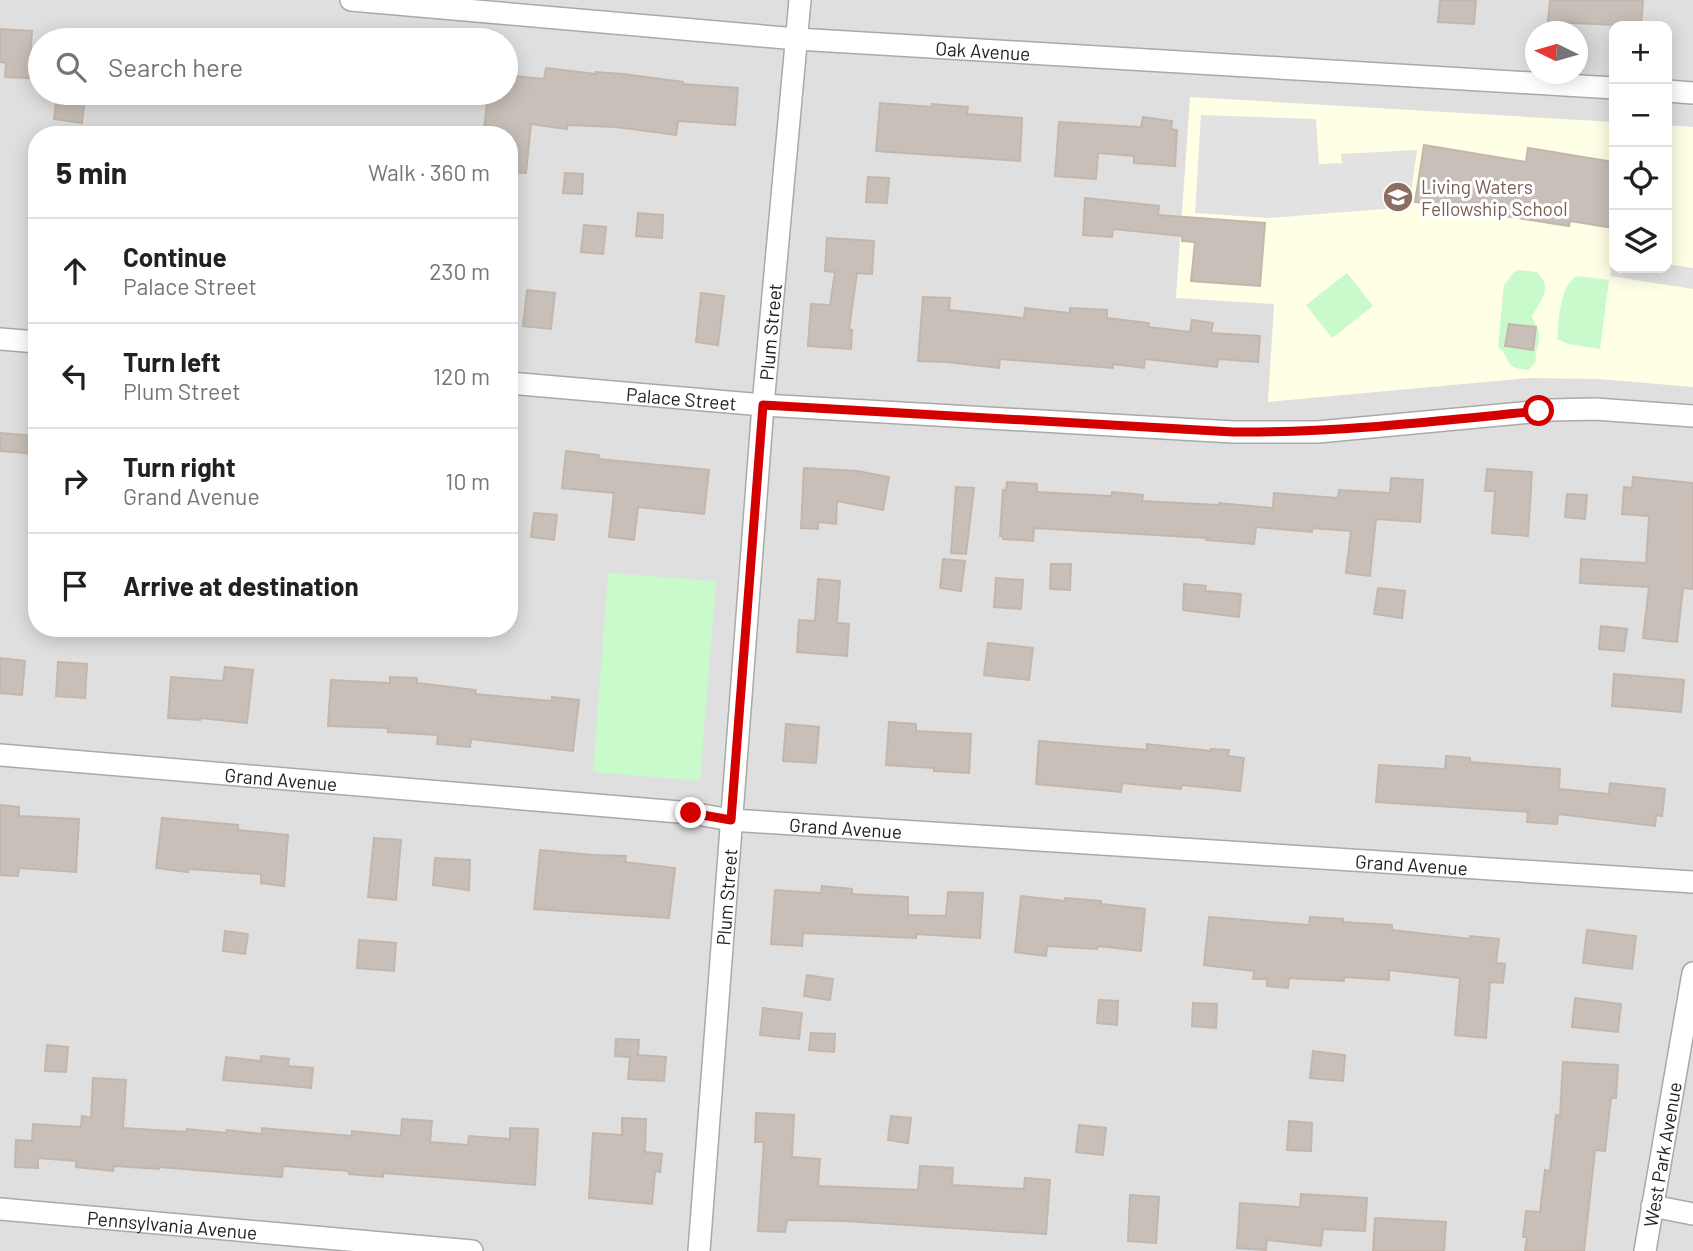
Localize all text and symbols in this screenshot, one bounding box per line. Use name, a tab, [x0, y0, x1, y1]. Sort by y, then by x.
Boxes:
north arrow	[1525, 21, 1588, 84]
map controls	[1609, 21, 1672, 273]
button: +	[1609, 21, 1672, 84]
search box	[28, 28, 518, 105]
street label: Oak Avenue	[935, 36, 1031, 64]
icon: search	[52, 48, 90, 86]
text: Search here	[108, 51, 243, 82]
button: −	[1609, 84, 1672, 147]
button: locate	[1609, 147, 1672, 210]
text: 5 min	[56, 154, 127, 190]
text: Walk · 360 m	[368, 158, 490, 186]
place label: Living Waters Fellowship School	[1421, 175, 1568, 220]
school or university icon: Living Waters Fellowship School	[1381, 180, 1415, 214]
button: layers	[1609, 210, 1672, 273]
text: Continue	[123, 241, 227, 272]
icon: ahead	[56, 252, 94, 290]
text: 230 m	[429, 257, 490, 285]
text: Palace Street	[123, 272, 257, 300]
street label: Plum Street	[754, 282, 786, 381]
text: Turn left	[123, 346, 221, 377]
icon: left	[56, 357, 94, 395]
text: 120 m	[433, 362, 490, 390]
text: Plum Street	[123, 377, 241, 405]
street label: Palace Street	[625, 382, 737, 414]
route start	[1523, 395, 1554, 426]
text: Turn right	[123, 451, 236, 482]
icon: right	[56, 462, 94, 500]
text: 10 m	[445, 467, 490, 495]
text: Grand Avenue	[123, 482, 260, 510]
icon: arrive	[56, 567, 94, 605]
text: Arrive at destination	[123, 570, 359, 601]
street label: Grand Avenue	[224, 762, 338, 795]
route end	[675, 797, 706, 828]
street label: Grand Avenue	[789, 812, 903, 843]
street label: Plum Street	[711, 848, 741, 946]
street label: Grand Avenue	[1354, 849, 1469, 879]
street label: West Park Avenue	[1638, 1080, 1686, 1229]
street label: Pennsylvania Avenue	[86, 1205, 258, 1243]

